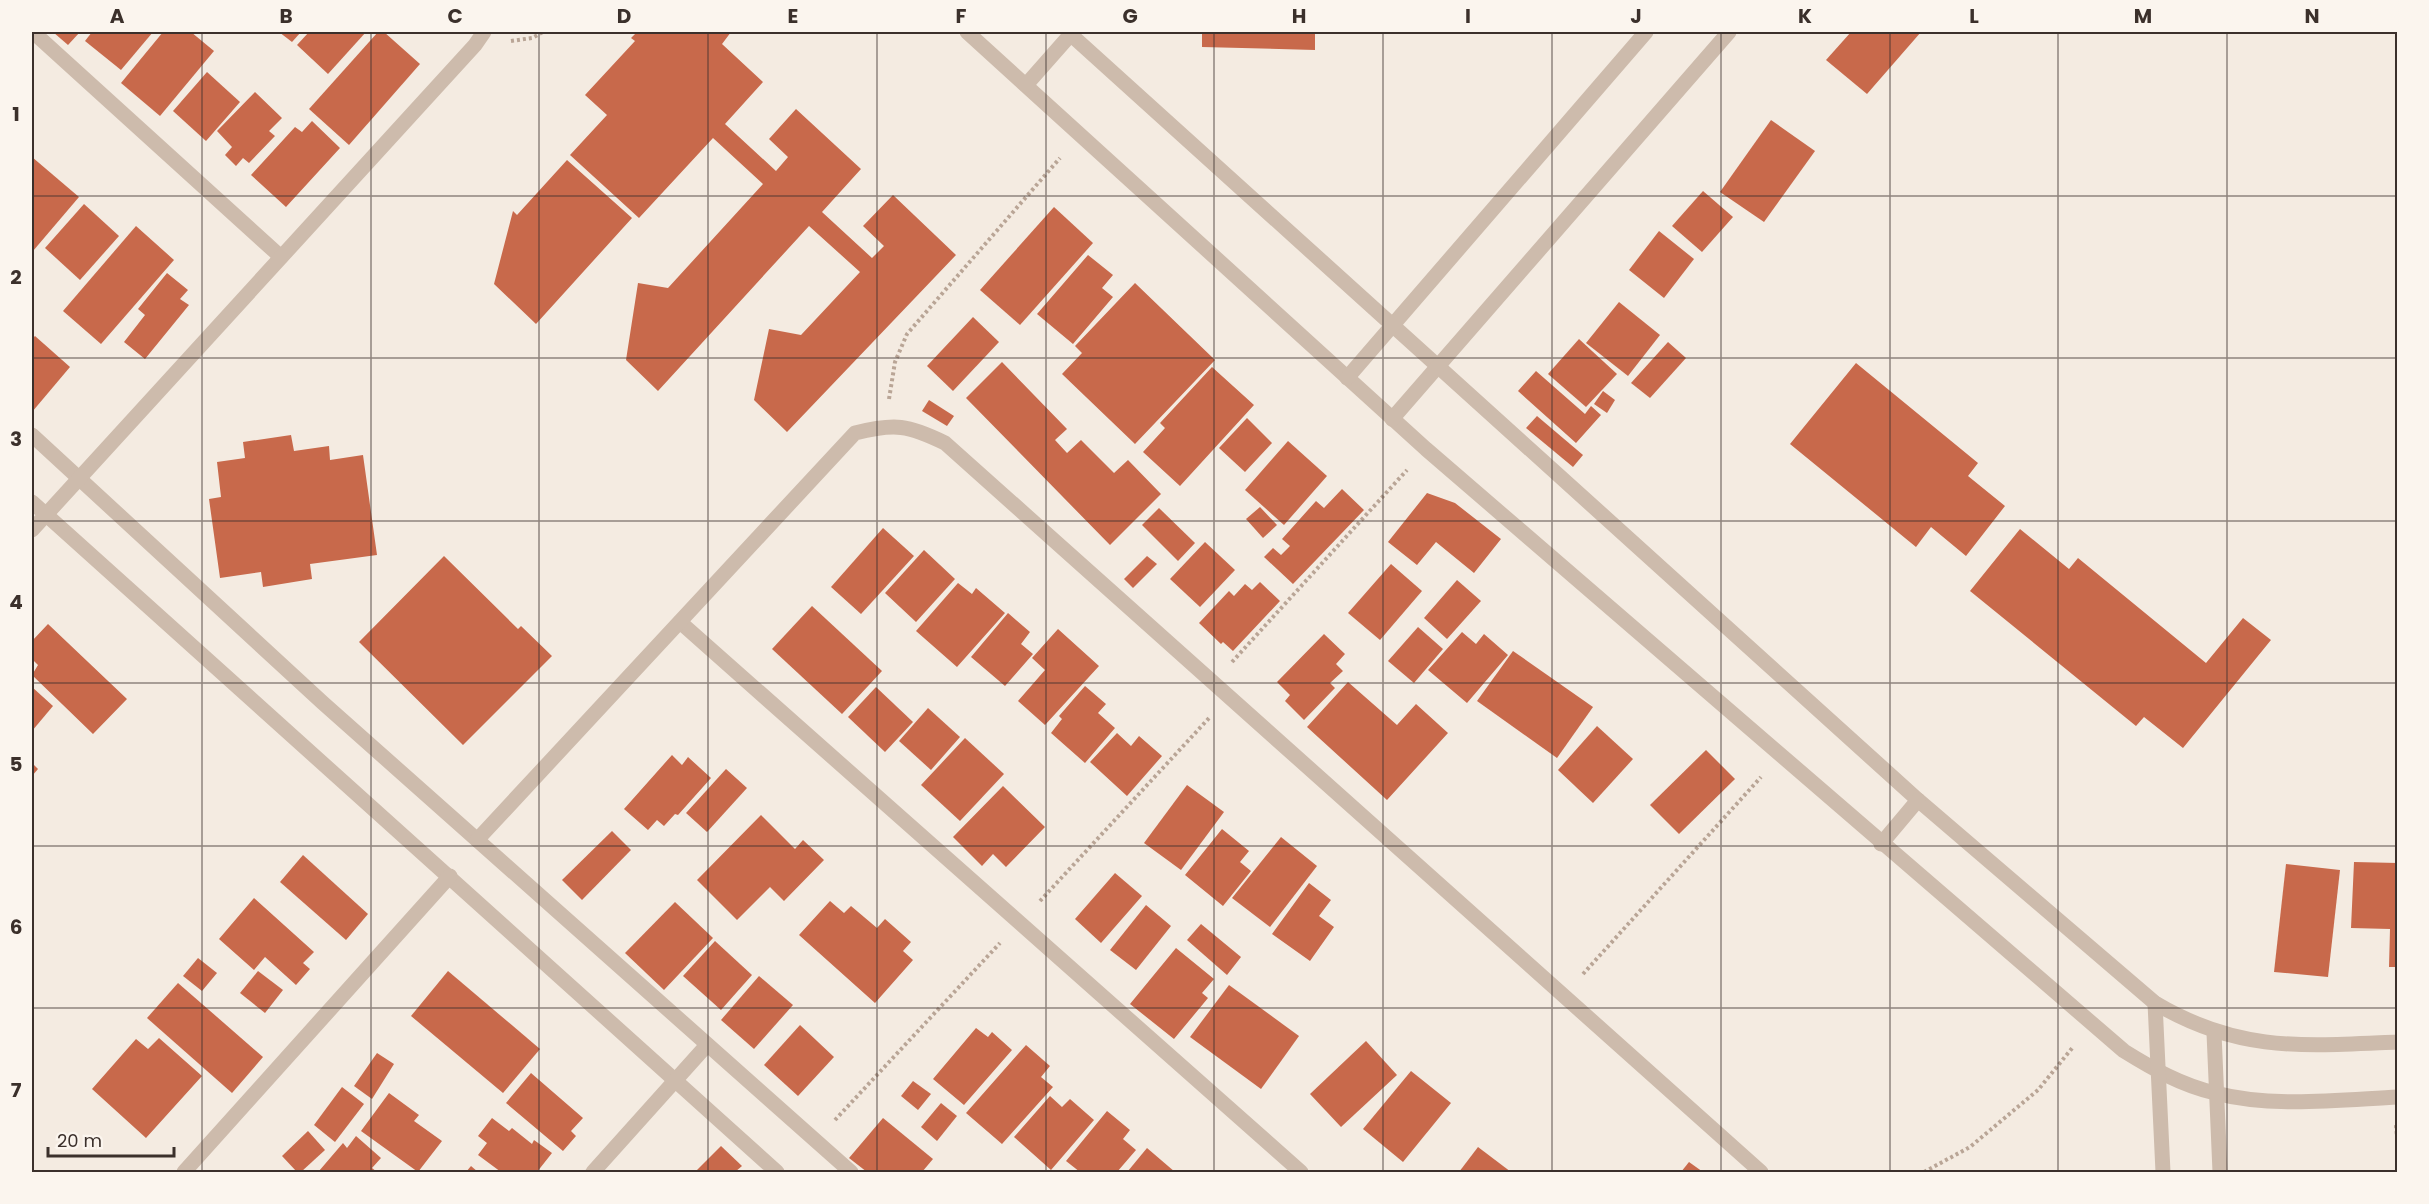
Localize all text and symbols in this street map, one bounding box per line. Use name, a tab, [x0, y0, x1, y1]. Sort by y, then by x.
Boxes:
text: A	[110, 2, 125, 30]
text: B	[279, 2, 293, 30]
text: C	[447, 2, 463, 30]
text: D	[617, 2, 631, 30]
text: E	[788, 2, 798, 30]
text: F	[956, 2, 967, 30]
text: G	[1122, 2, 1138, 30]
text: H	[1292, 2, 1306, 30]
text: I	[1465, 2, 1471, 30]
text: J	[1630, 2, 1642, 30]
text: K	[1798, 2, 1812, 30]
text: L	[1969, 2, 1979, 30]
text: M	[2134, 2, 2152, 30]
text: N	[2304, 2, 2320, 30]
text: 1	[12, 100, 20, 128]
text: 2	[10, 263, 22, 291]
text: 3	[10, 425, 22, 453]
text: 4	[9, 588, 23, 616]
text: 5	[10, 750, 23, 778]
text: 6	[10, 913, 22, 941]
text: 7	[11, 1076, 22, 1104]
scale bar	[48, 1120, 174, 1158]
text: 20 m	[57, 1128, 102, 1153]

